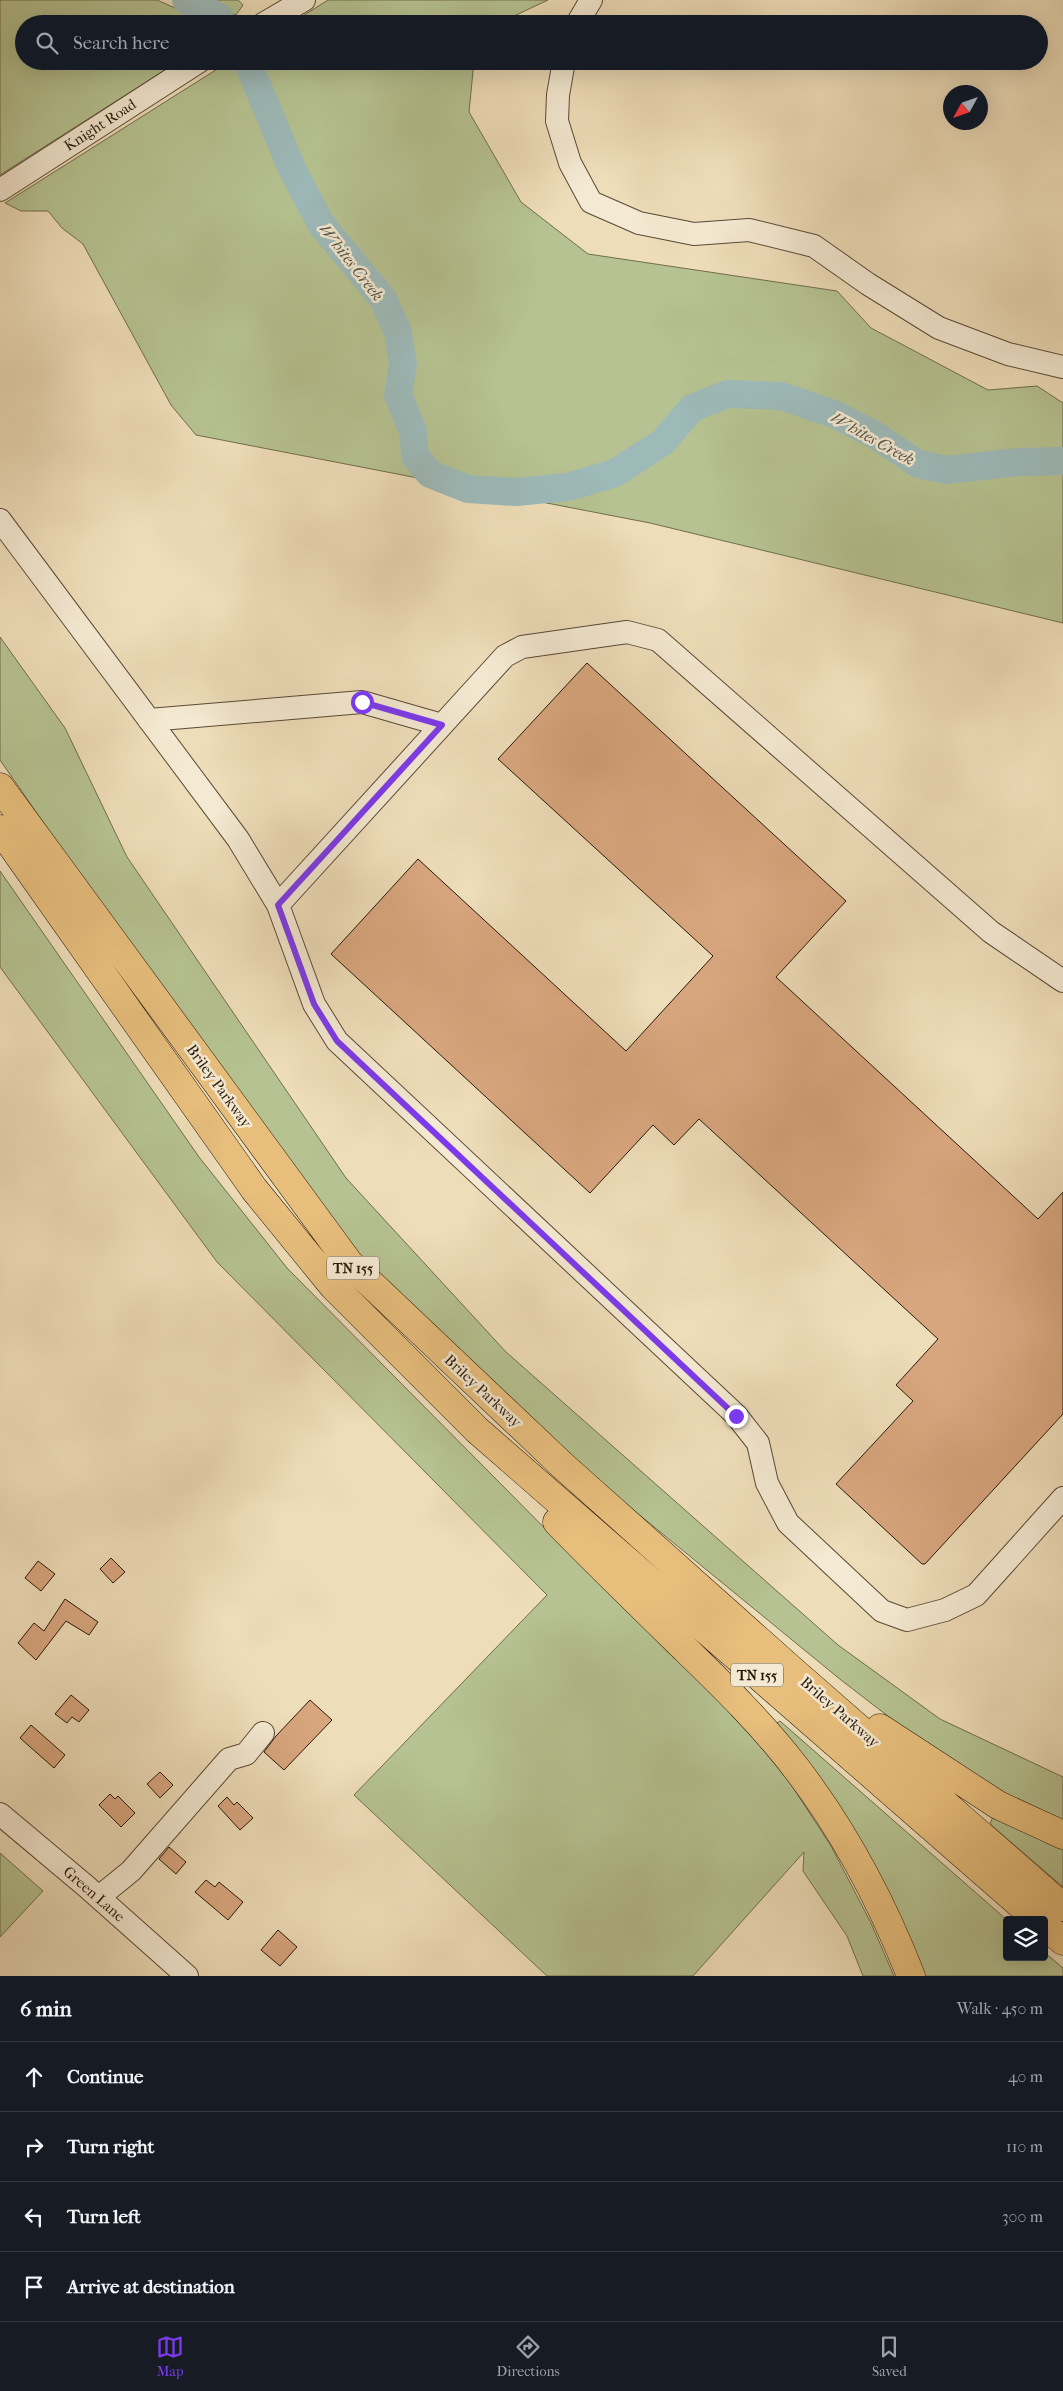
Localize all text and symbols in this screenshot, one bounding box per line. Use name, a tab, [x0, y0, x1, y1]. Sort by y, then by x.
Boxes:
search box	[15, 15, 1048, 70]
icon: search	[33, 29, 61, 57]
text: Search here	[73, 32, 169, 54]
north arrow	[943, 85, 988, 130]
street label: Knight Road	[61, 95, 140, 155]
water label: Whites Creek	[316, 220, 388, 305]
water label: Whites Creek	[828, 408, 918, 469]
route start	[351, 691, 374, 714]
street label: Briley Parkway	[183, 1041, 256, 1132]
road number: TN 155	[327, 1256, 379, 1280]
street label: Briley Parkway	[441, 1351, 526, 1432]
route end	[725, 1405, 748, 1428]
road number: TN 155	[731, 1664, 783, 1686]
street label: Briley Parkway	[797, 1673, 884, 1752]
street label: Green Lane	[60, 1862, 129, 1926]
map controls	[1003, 1916, 1048, 1961]
button: layers	[1003, 1916, 1048, 1961]
text: 6 min	[20, 1997, 72, 2021]
text: Walk · 450 m	[957, 1999, 1043, 2018]
icon: ahead	[20, 2063, 48, 2091]
text: Continue	[67, 2066, 143, 2088]
text: 40 m	[1008, 2067, 1043, 2086]
icon: right	[20, 2133, 48, 2161]
text: Turn right	[67, 2136, 154, 2158]
text: 110 m	[1006, 2137, 1043, 2156]
icon: left	[20, 2203, 48, 2231]
text: Turn left	[67, 2206, 141, 2228]
text: 300 m	[1002, 2207, 1043, 2226]
icon: arrive	[20, 2273, 48, 2301]
text: Arrive at destination	[67, 2276, 235, 2298]
tab: Map	[156, 2333, 184, 2380]
tab: Directions	[497, 2333, 560, 2380]
tab: Saved	[872, 2333, 907, 2380]

